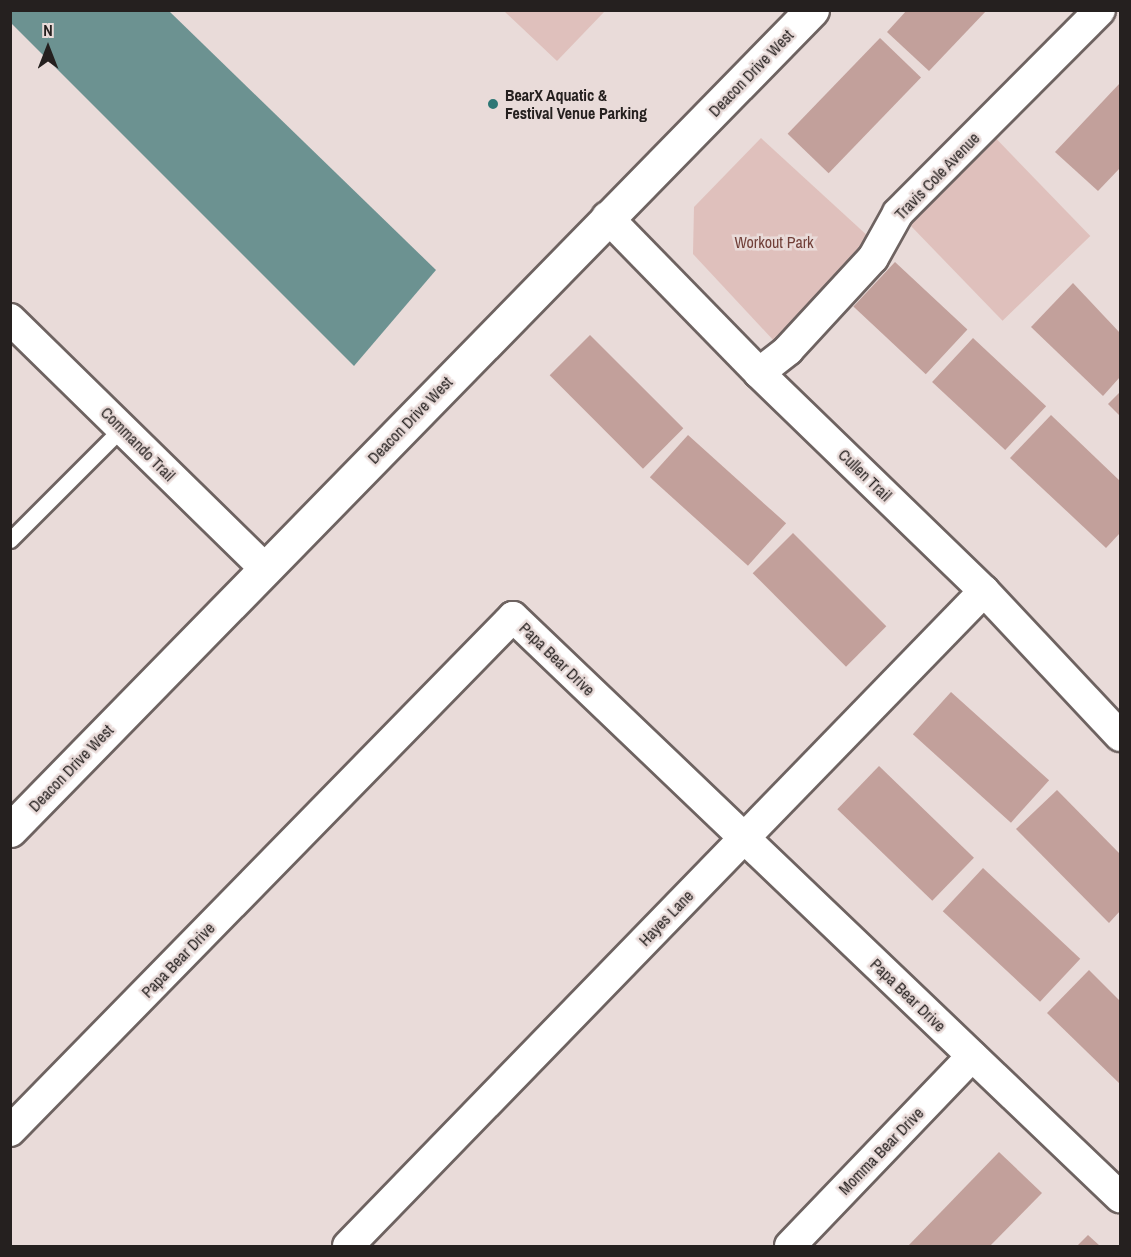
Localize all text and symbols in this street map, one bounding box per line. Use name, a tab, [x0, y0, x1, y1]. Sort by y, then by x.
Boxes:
north arrow	[18, 18, 78, 78]
text: N	[43, 19, 53, 41]
street label: Deacon Drive West	[705, 26, 797, 120]
place label: BearX Aquatic & Festival Venue Parking	[505, 85, 647, 123]
marker: BearX Aquatic & Festival Venue Parking	[486, 97, 500, 111]
street label: Travis Cole Avenue	[890, 128, 984, 224]
park label: Workout Park	[734, 232, 814, 252]
street label: Deacon Drive West	[364, 373, 456, 467]
street label: Commando Trail	[97, 403, 179, 485]
street label: Cullen Trail	[834, 445, 896, 505]
street label: Papa Bear Drive	[515, 618, 599, 700]
street label: Deacon Drive West	[25, 721, 117, 815]
street label: Hayes Lane	[635, 886, 697, 950]
street label: Papa Bear Drive	[137, 918, 219, 1002]
street label: Papa Bear Drive	[866, 954, 950, 1036]
street label: Momma Bear Drive	[835, 1103, 927, 1199]

